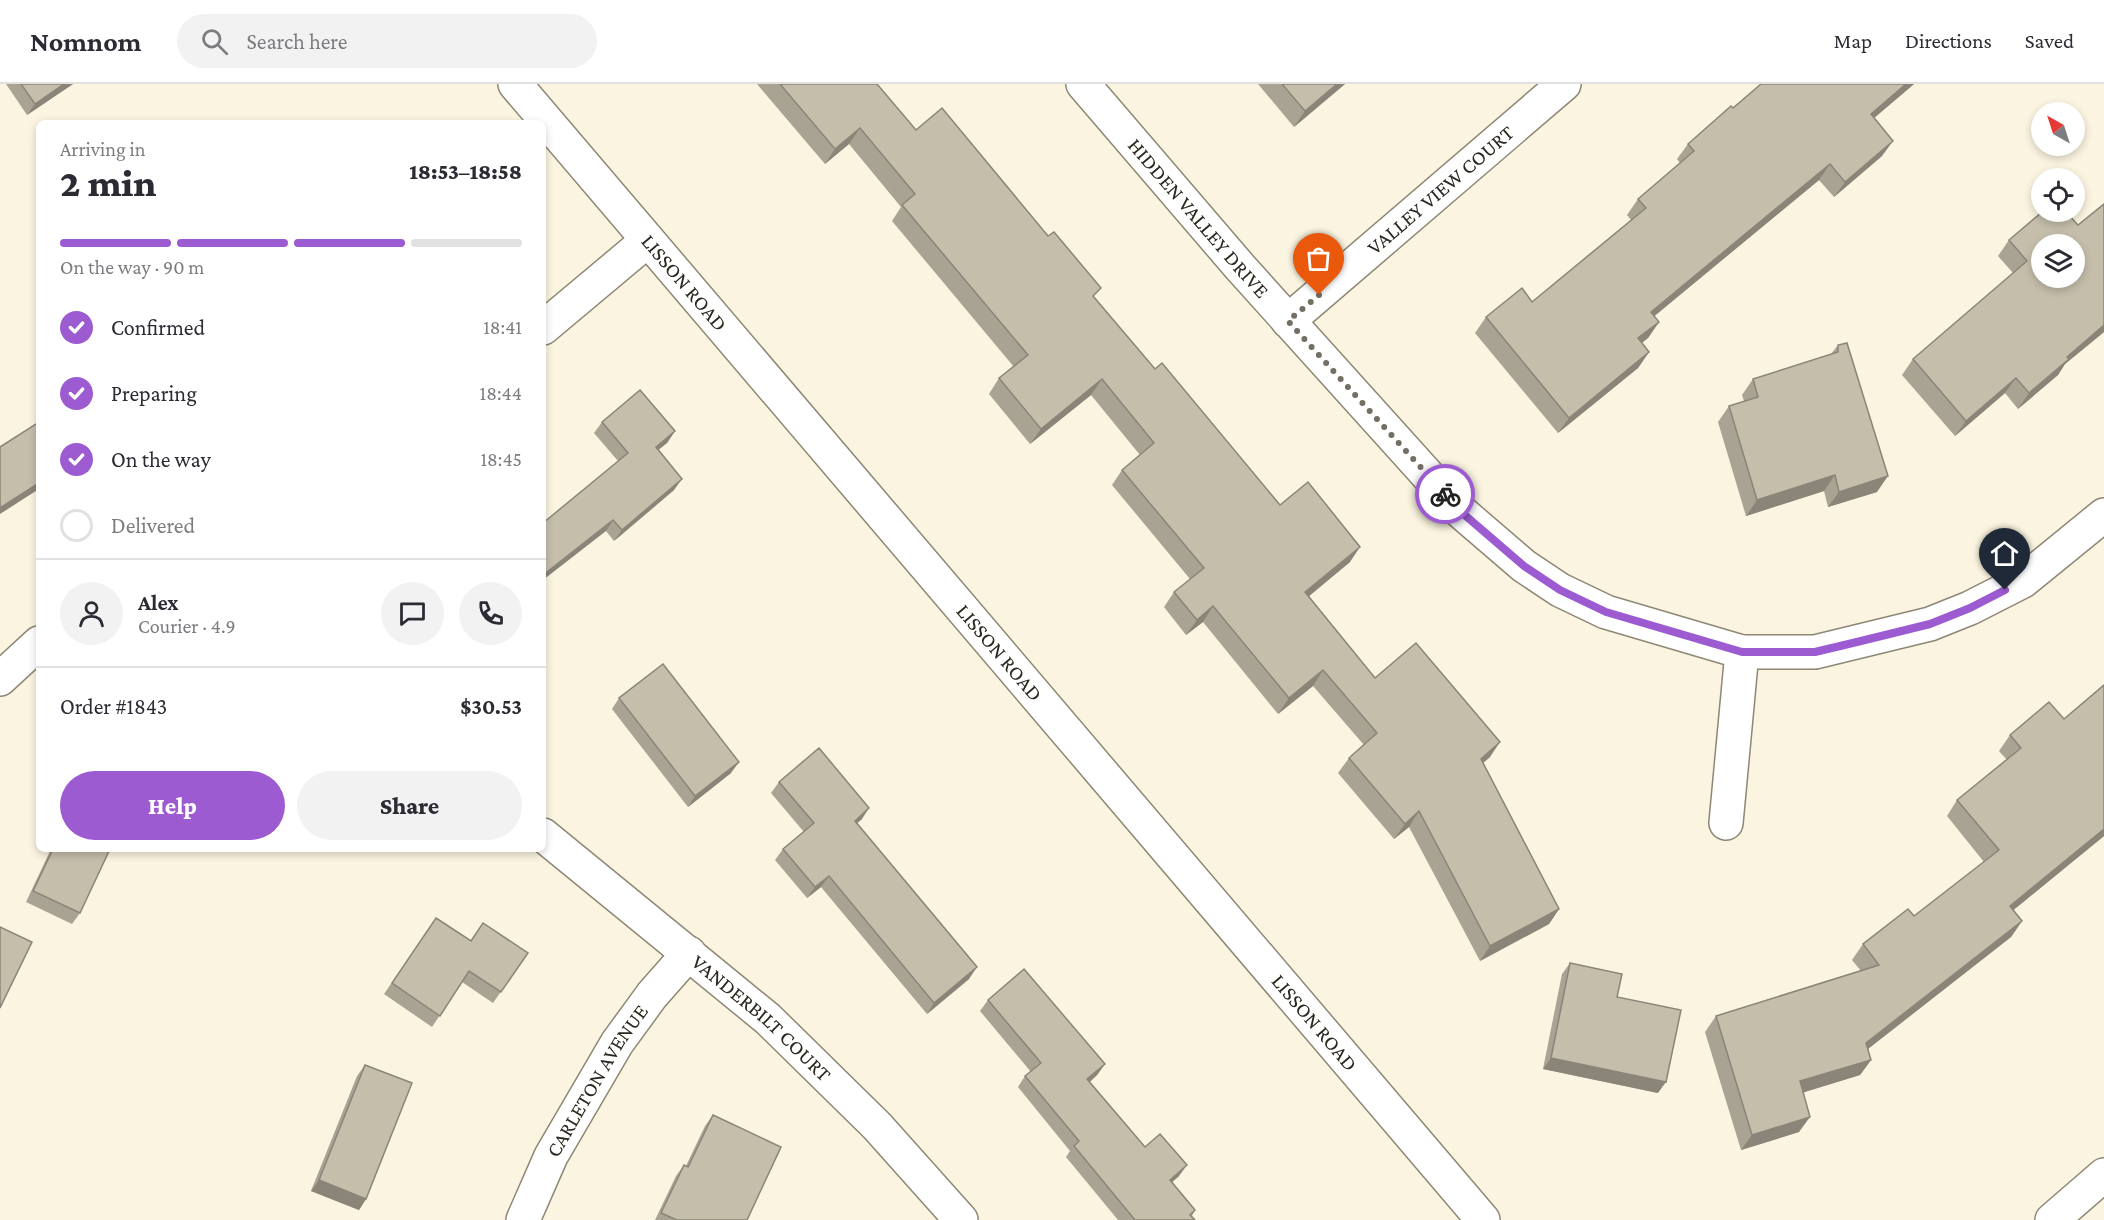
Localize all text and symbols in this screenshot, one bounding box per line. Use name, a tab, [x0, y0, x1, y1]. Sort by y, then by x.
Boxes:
search box	[177, 14, 597, 68]
icon: search	[198, 25, 231, 58]
text: Nomnom	[30, 26, 141, 57]
text: Search here	[246, 29, 347, 54]
text: Map	[1834, 29, 1872, 53]
text: Directions	[1905, 29, 1992, 53]
text: Saved	[2025, 29, 2074, 53]
north arrow	[2031, 102, 2085, 156]
map controls	[2031, 102, 2085, 288]
street label: VALLEY VIEW COURT	[1362, 120, 1519, 260]
street label: HIDDEN VALLEY DRIVE	[1123, 134, 1274, 303]
text: Arriving in	[60, 138, 145, 160]
text: 18:53–18:58	[409, 159, 522, 184]
text: 2 min	[60, 161, 156, 204]
button: locate	[2031, 168, 2085, 222]
street label: LISSON ROAD	[636, 229, 732, 336]
pin	[1293, 233, 1344, 295]
button: layers	[2031, 234, 2085, 288]
icon: bag	[1302, 242, 1335, 275]
text: On the way · 90 m	[60, 256, 204, 278]
icon: check	[60, 311, 93, 344]
text: Confirmed	[111, 315, 205, 340]
text: 18:41	[483, 316, 522, 338]
icon: check	[60, 377, 93, 410]
text: Preparing	[111, 381, 197, 406]
text: 18:44	[480, 382, 522, 404]
icon: check	[60, 443, 93, 476]
text: On the way	[111, 447, 211, 472]
text: 18:45	[480, 448, 522, 470]
courier	[1415, 464, 1475, 524]
icon: bike	[1429, 478, 1462, 511]
text: Delivered	[111, 513, 195, 538]
pin	[1979, 528, 2030, 590]
icon: home	[1988, 537, 2021, 570]
button: person	[60, 582, 123, 645]
button: chat	[381, 582, 444, 645]
button: phone	[459, 582, 522, 645]
text: Alex	[138, 590, 179, 615]
street label: LISSON ROAD	[952, 599, 1047, 706]
text: Courier · 4.9	[138, 615, 236, 637]
text: Order #1843	[60, 694, 167, 719]
text: $30.53	[460, 694, 522, 719]
button: Help	[60, 771, 285, 840]
button: Share	[297, 771, 522, 840]
street label: VANDERBILT COURT	[687, 949, 837, 1087]
street label: LISSON ROAD	[1267, 969, 1363, 1076]
street label: CARLETON AVENUE	[541, 1000, 653, 1161]

